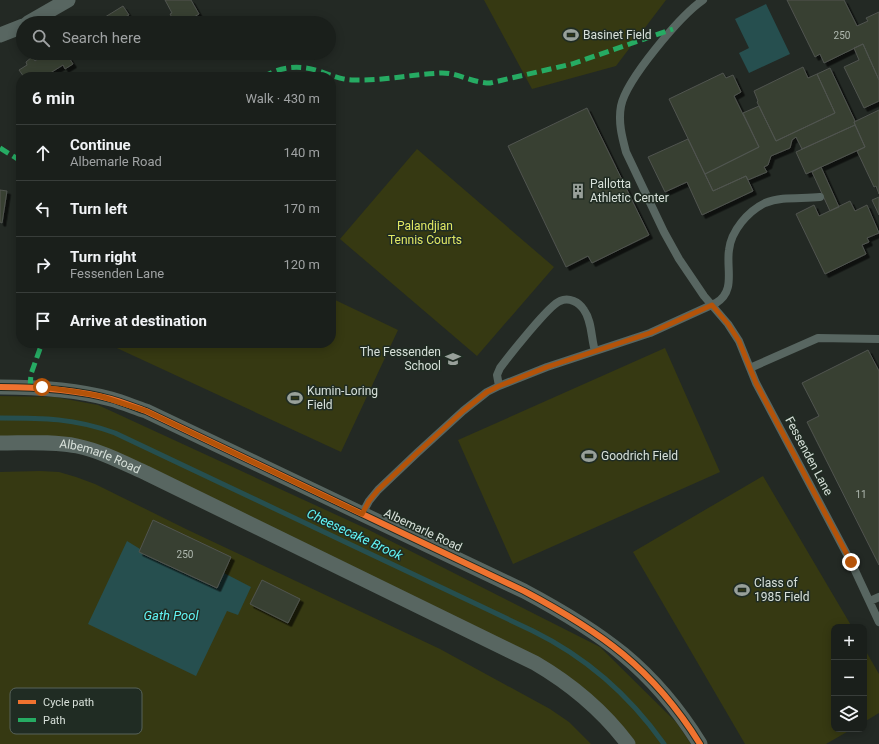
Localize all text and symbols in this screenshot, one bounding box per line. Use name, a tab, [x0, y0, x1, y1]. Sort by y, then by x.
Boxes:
search box	[16, 16, 336, 60]
sports icon: Basinet Field	[562, 26, 580, 44]
icon: search	[30, 27, 52, 49]
place label: Basinet Field	[583, 28, 652, 42]
text: Search here	[62, 29, 141, 47]
house number: 250	[834, 30, 851, 41]
text: 6 min	[32, 88, 75, 108]
text: Walk · 430 m	[245, 91, 320, 106]
text: Continue	[70, 136, 131, 154]
icon: ahead	[32, 142, 54, 164]
text: 140 m	[283, 145, 320, 160]
text: Albemarle Road	[70, 154, 162, 169]
place label: Pallotta Athletic Center	[590, 177, 669, 205]
building icon: Pallotta Athletic Center	[569, 182, 587, 200]
icon: left	[32, 198, 54, 220]
text: Turn left	[70, 200, 127, 218]
text: 170 m	[283, 201, 320, 216]
park label: Palandjian Tennis Courts	[388, 219, 462, 247]
text: Turn right	[70, 248, 136, 266]
icon: right	[32, 254, 54, 276]
text: 120 m	[283, 257, 320, 272]
text: Fessenden Lane	[70, 266, 164, 281]
icon: arrive	[32, 310, 54, 332]
text: Arrive at destination	[70, 312, 207, 330]
place label: The Fessenden School	[360, 345, 441, 373]
school or university icon: The Fessenden School	[444, 350, 462, 368]
route start	[33, 378, 51, 396]
place label: Kumin-Loring Field	[307, 384, 378, 412]
sports icon: Kumin-Loring Field	[286, 389, 304, 407]
street label: Fessenden Lane	[782, 414, 836, 498]
street label: Albemarle Road	[59, 437, 143, 476]
sports icon: Goodrich Field	[580, 447, 598, 465]
place label: Goodrich Field	[601, 449, 678, 463]
house number: 11	[855, 489, 867, 500]
water label: Cheesecake Brook	[304, 506, 406, 564]
street label: Albemarle Road	[382, 506, 464, 554]
house number: 250	[177, 549, 194, 560]
route end	[842, 553, 860, 571]
place label: Class of 1985 Field	[754, 576, 810, 604]
sports icon: Class of 1985 Field	[733, 581, 751, 599]
water label: Gath Pool	[143, 608, 199, 623]
map controls	[831, 624, 867, 732]
button: +	[831, 624, 867, 660]
button: −	[831, 660, 867, 696]
legend	[10, 688, 142, 734]
text: Cycle path	[43, 696, 94, 709]
button: layers	[831, 696, 867, 732]
text: Path	[43, 714, 66, 727]

